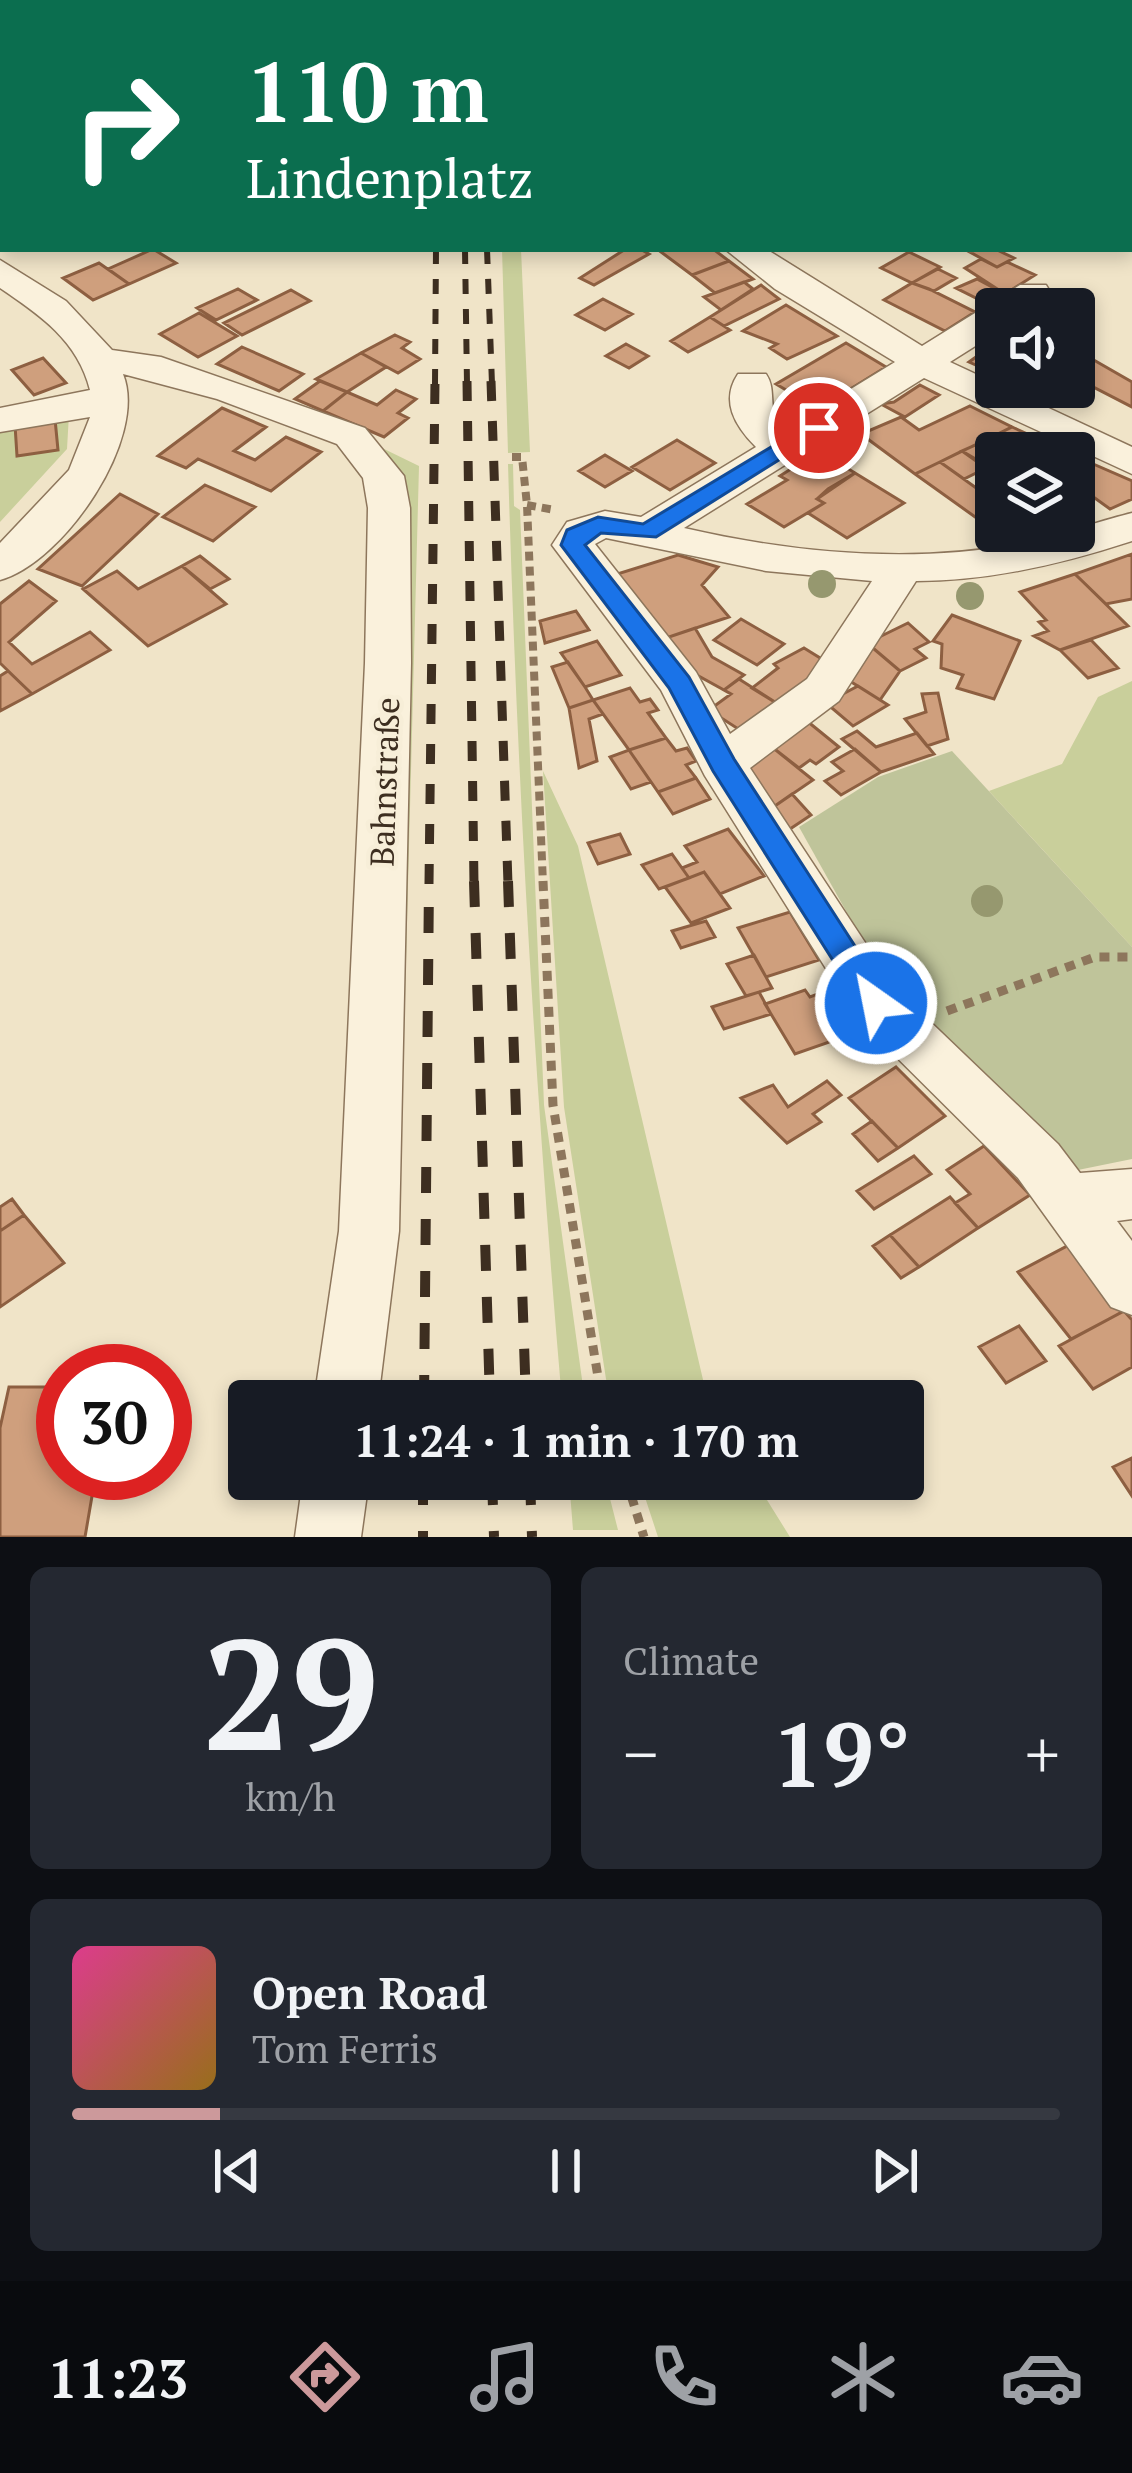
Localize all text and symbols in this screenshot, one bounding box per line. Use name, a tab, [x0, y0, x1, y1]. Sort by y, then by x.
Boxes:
text: 110 m	[246, 35, 489, 146]
icon: right	[48, 48, 204, 204]
text: Lindenplatz	[246, 142, 534, 213]
map controls	[975, 288, 1095, 552]
button: sound	[975, 288, 1095, 408]
pin	[768, 377, 870, 479]
icon: arrive	[786, 395, 852, 461]
button: layers	[975, 432, 1095, 552]
street label: Bahnstraße	[360, 697, 408, 867]
position arrow	[813, 940, 939, 1066]
speed limit sign: 30	[36, 1344, 192, 1500]
text: 11:24 · 1 min · 170 m	[353, 1410, 799, 1470]
text: 29	[202, 1588, 379, 1795]
text: Climate	[623, 1634, 759, 1686]
text: 19°	[772, 1693, 911, 1813]
text: −	[623, 1709, 658, 1797]
text: +	[1025, 1709, 1060, 1797]
text: km/h	[245, 1770, 336, 1822]
text: Open Road	[252, 1962, 488, 2022]
text: Tom Ferris	[252, 2022, 438, 2074]
icon: previous	[204, 2138, 270, 2204]
icon: pause	[533, 2138, 599, 2204]
icon: next	[862, 2138, 928, 2204]
icon: directions	[283, 2335, 367, 2419]
icon: music	[463, 2335, 547, 2419]
icon: phone	[642, 2335, 726, 2419]
icon: climate	[821, 2335, 905, 2419]
icon: car	[1000, 2335, 1084, 2419]
text: 11:23	[48, 2342, 188, 2413]

